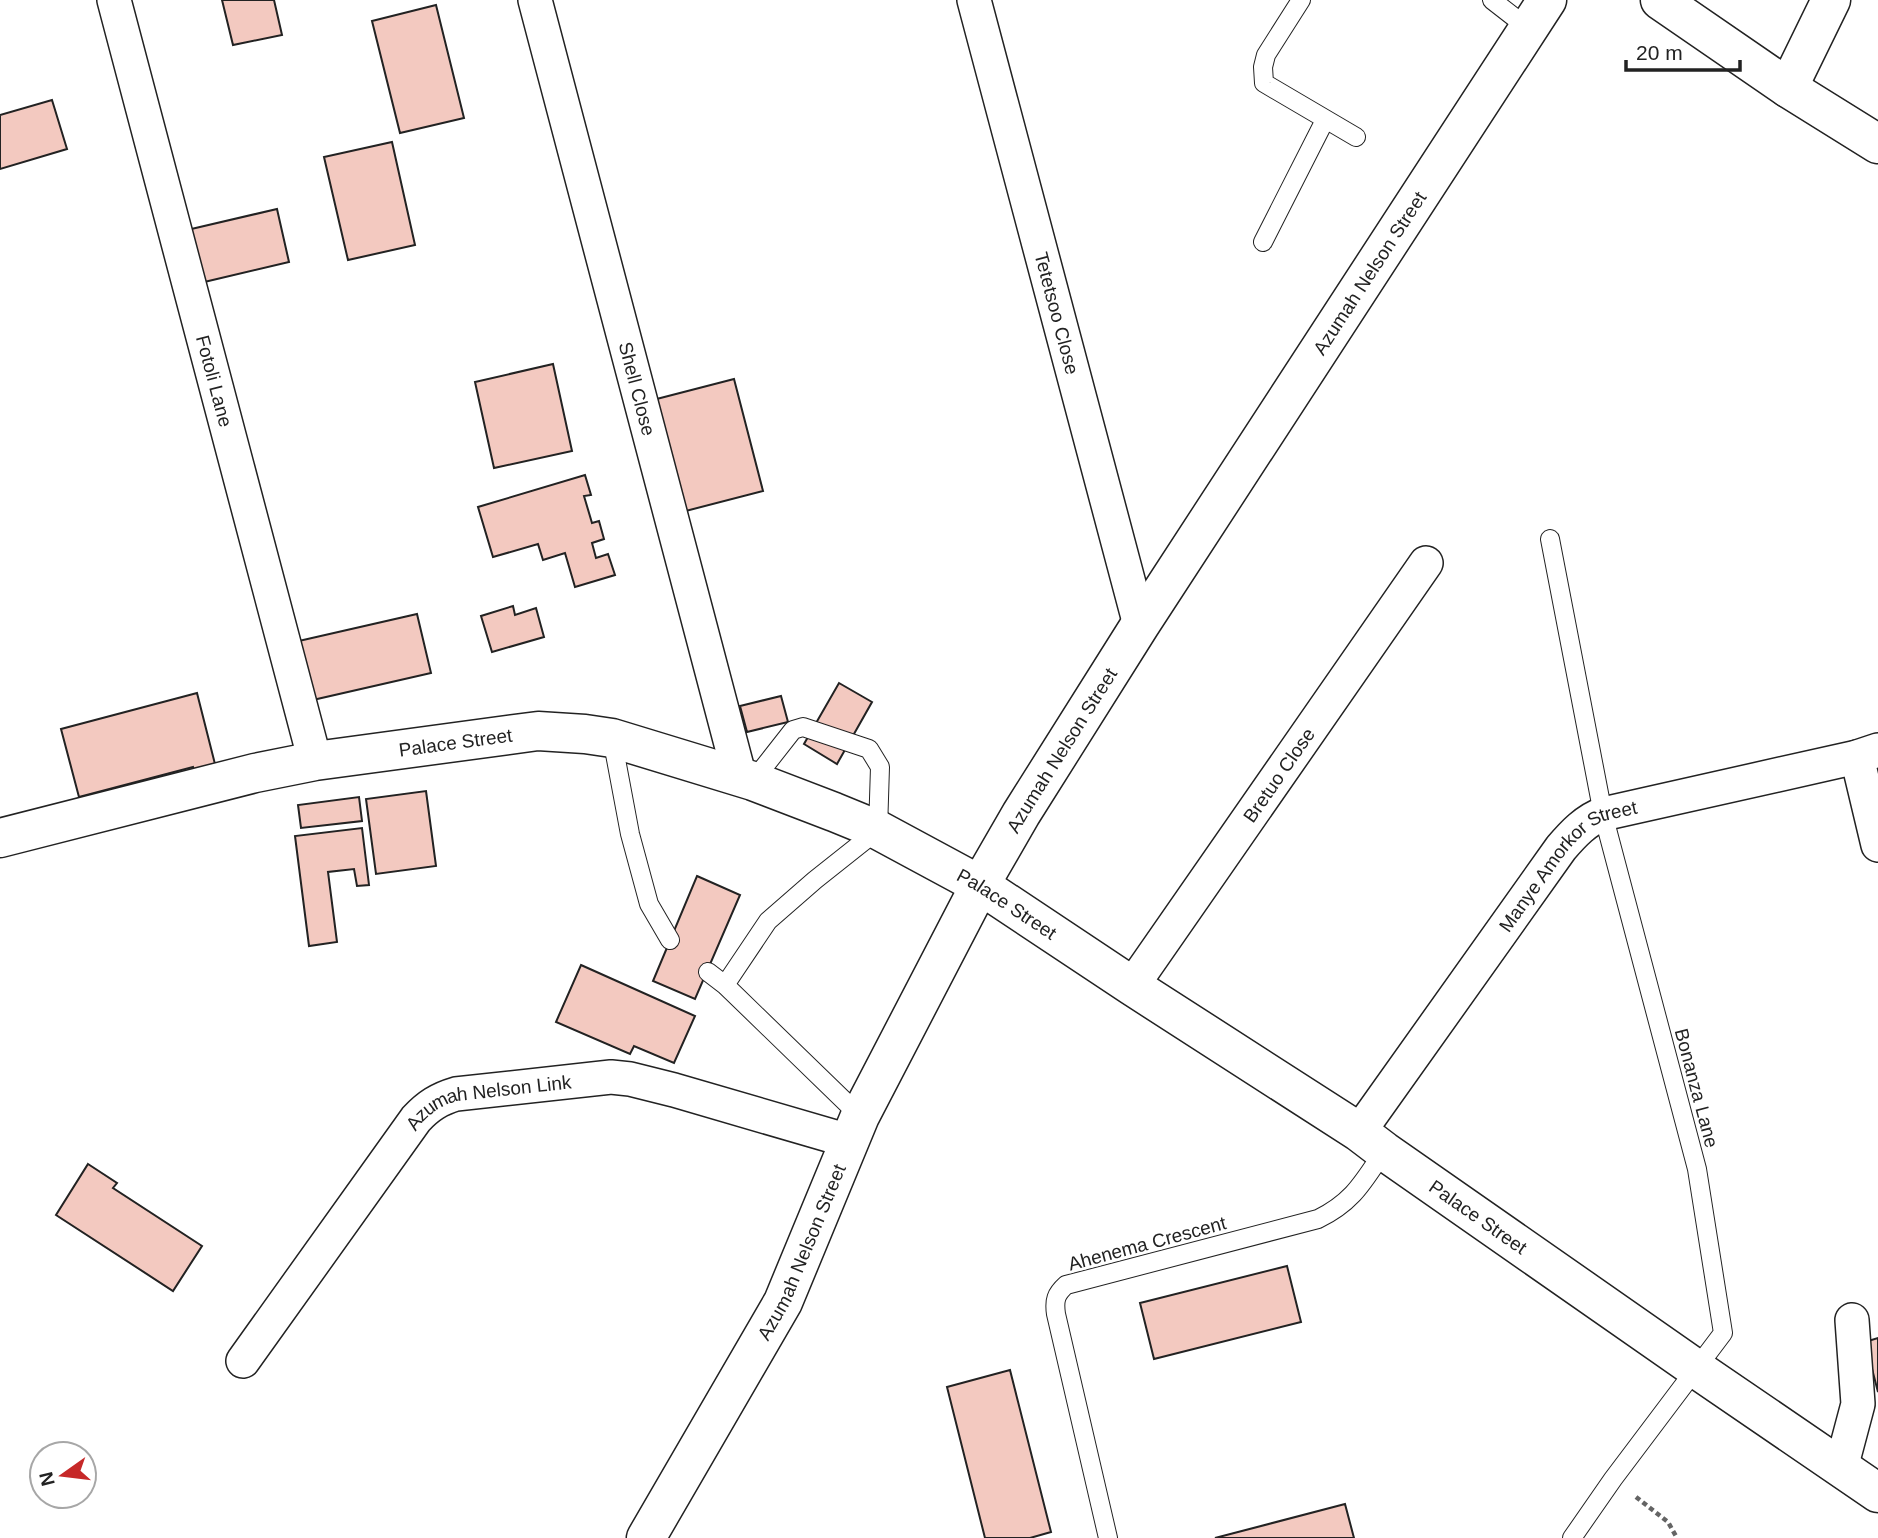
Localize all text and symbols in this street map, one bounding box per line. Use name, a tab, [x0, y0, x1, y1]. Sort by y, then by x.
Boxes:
scale bar	[1626, 28, 1740, 72]
text: 20 m	[1636, 41, 1683, 64]
street label: Azumah Nelson Street	[1309, 187, 1431, 359]
street label: Tetetsoo Close	[1030, 250, 1083, 377]
street label: Fotoli Lane	[192, 333, 236, 429]
street label: Shell Close	[615, 340, 659, 438]
street label: Azumah Nelson Street	[1003, 664, 1122, 836]
street label: Palace Street	[397, 724, 514, 761]
street label: Bretuo Close	[1239, 724, 1319, 826]
street label: Manye Amorkor Street	[1495, 797, 1640, 936]
street label: Palace Street	[953, 865, 1061, 944]
street label: Bonanza Lane	[1671, 1026, 1723, 1150]
street label: Azumah Nelson Link	[402, 1071, 573, 1134]
street label: Azumah Nelson Street	[753, 1161, 850, 1344]
street label: Palace Street	[1425, 1176, 1531, 1259]
street label: Ahenema Crescent	[1066, 1212, 1229, 1275]
north arrow	[28, 1440, 98, 1510]
text: N	[35, 1470, 59, 1488]

